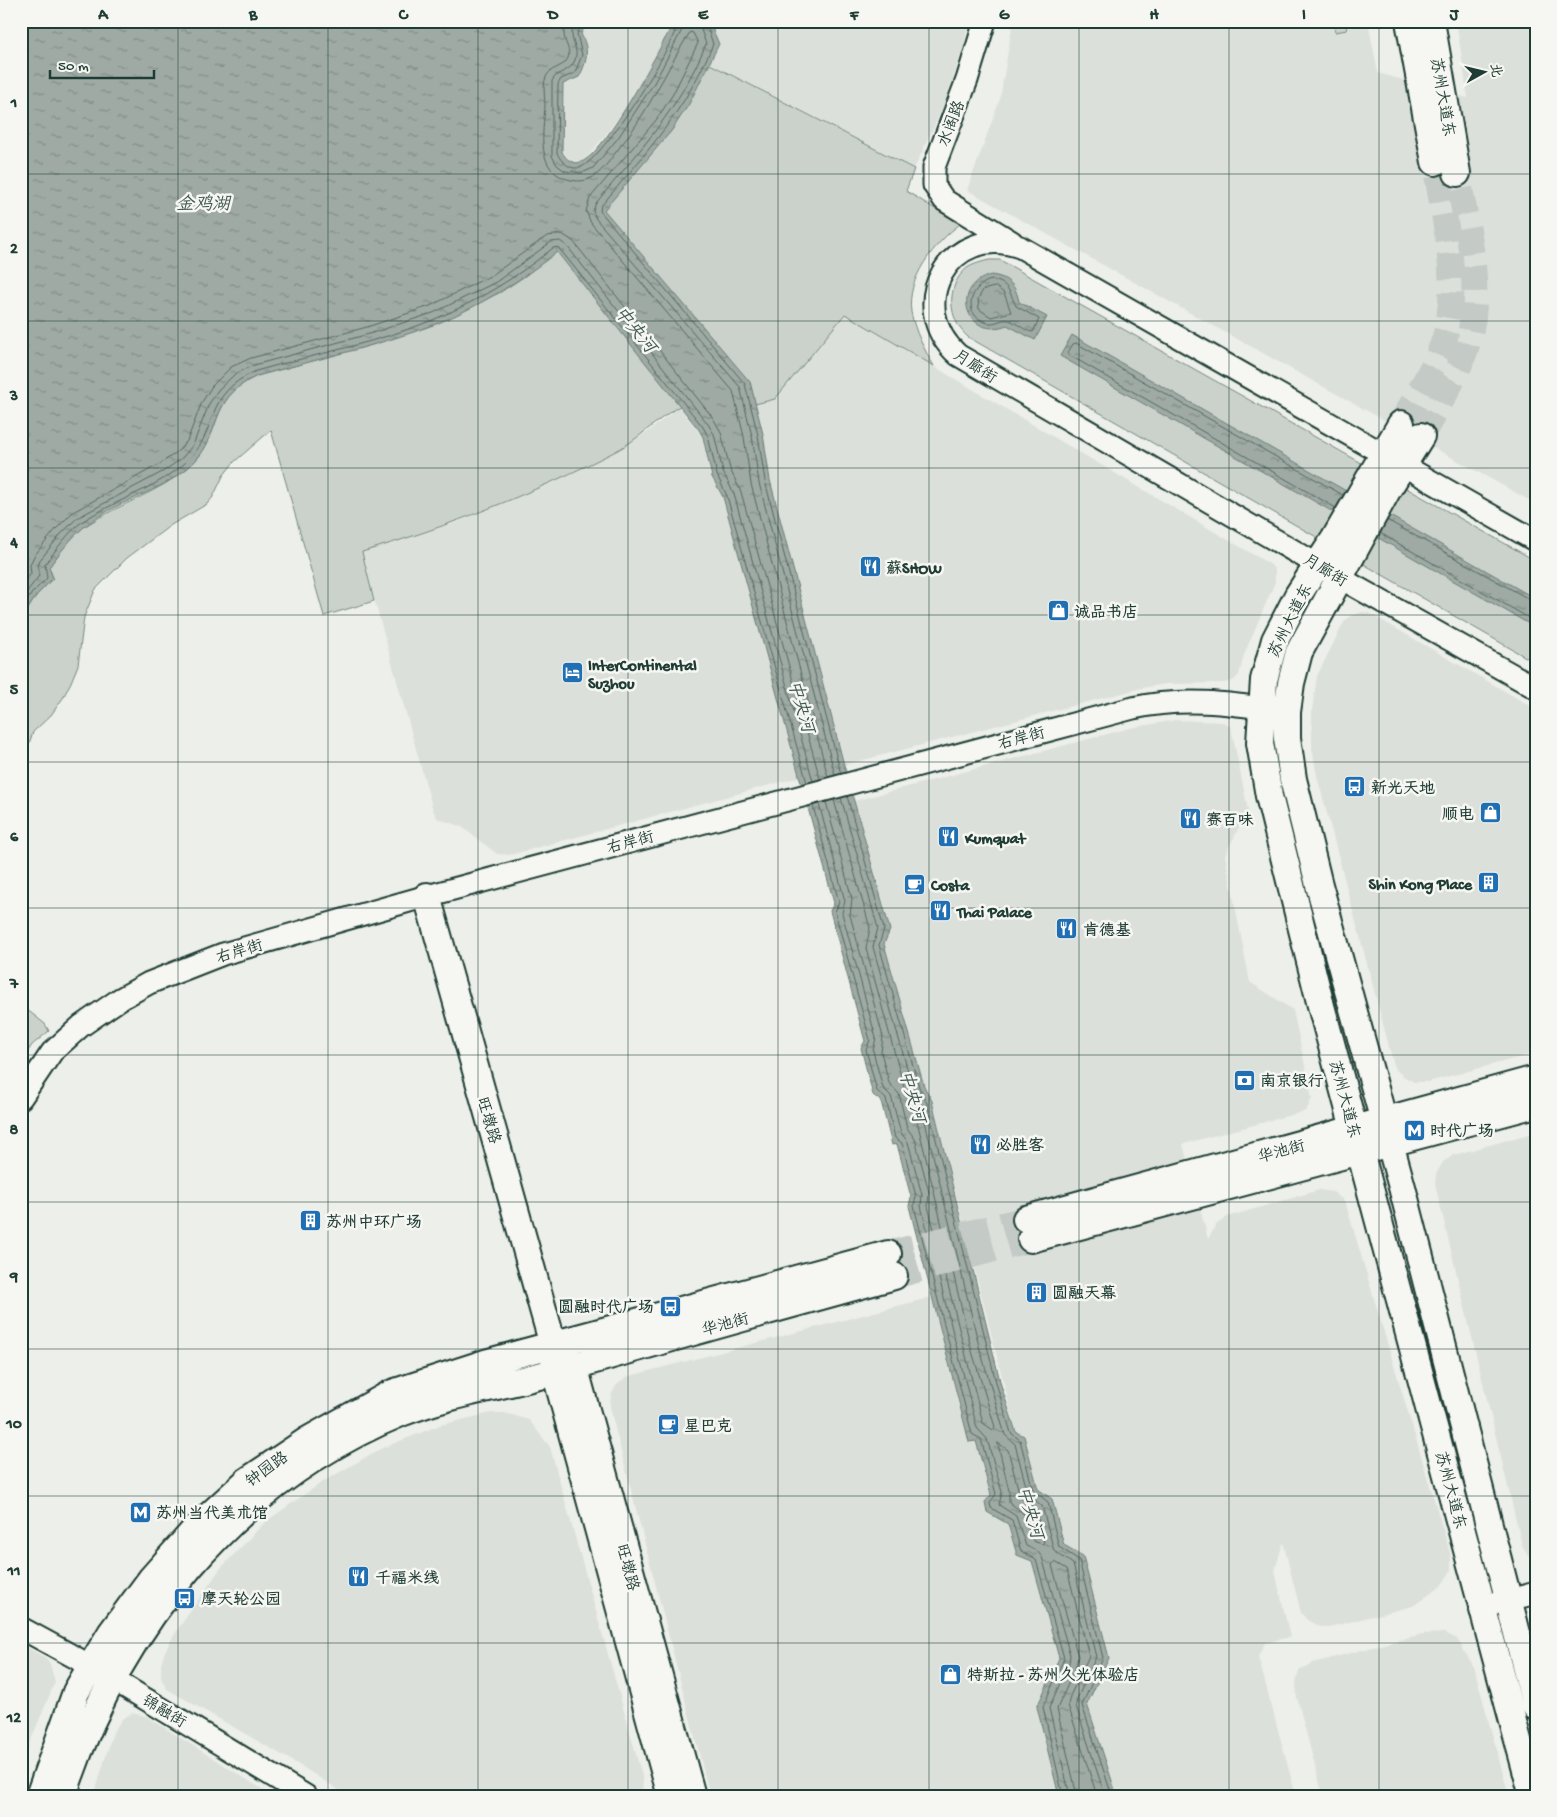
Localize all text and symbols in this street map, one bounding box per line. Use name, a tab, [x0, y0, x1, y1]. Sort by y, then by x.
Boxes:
text: A	[97, 7, 109, 26]
text: B	[248, 7, 258, 26]
text: C	[398, 7, 409, 26]
text: D	[546, 7, 559, 26]
text: E	[698, 7, 709, 26]
text: F	[849, 7, 860, 26]
text: G	[999, 7, 1010, 26]
text: H	[1149, 7, 1159, 26]
text: I	[1302, 7, 1306, 26]
text: J	[1449, 7, 1460, 26]
scale bar	[50, 48, 154, 80]
north arrow	[1460, 48, 1510, 98]
street label: 苏州大道东	[1424, 56, 1459, 139]
text: 50 m	[58, 58, 89, 76]
text: 北	[1485, 62, 1504, 79]
text: 1	[10, 95, 17, 114]
street label: 水阁路	[934, 98, 971, 150]
water label: 金鸡湖	[176, 194, 232, 216]
text: 2	[10, 241, 18, 260]
water label: 中央河	[609, 302, 662, 360]
street label: 月廊街	[949, 345, 1000, 389]
text: 3	[9, 388, 18, 407]
text: 4	[9, 535, 18, 554]
street label: 月廊街	[1299, 550, 1351, 593]
restaurant icon: 蘇SHOW	[858, 555, 882, 579]
place label: 蘇SHOW	[886, 559, 942, 580]
street label: 苏州大道东	[1264, 581, 1318, 662]
shop icon: 诚品书店	[1046, 599, 1070, 623]
place label: 诚品书店	[1074, 603, 1138, 624]
place label: InterContinental Suzhou	[588, 658, 697, 695]
hotel icon: InterContinental Suzhou	[560, 661, 584, 685]
water label: 中央河	[782, 678, 819, 738]
text: 5	[10, 682, 19, 701]
street label: 右岸街	[996, 724, 1048, 756]
bus stop icon: 新光天地	[1343, 775, 1367, 799]
place label: 新光天地	[1371, 779, 1435, 800]
shop icon: 顺电	[1478, 801, 1502, 825]
place label: 顺电	[1442, 805, 1474, 826]
restaurant icon: 赛百味	[1178, 807, 1202, 831]
place label: 赛百味	[1206, 811, 1254, 832]
restaurant icon: Kumquat	[937, 825, 961, 849]
street label: 右岸街	[605, 828, 657, 860]
text: 6	[10, 829, 19, 848]
place label: Kumquat	[964, 831, 1027, 850]
building icon: Shin Kong Place	[1476, 871, 1500, 895]
cafe icon: Costa	[903, 872, 927, 896]
place label: Shin Kong Place	[1369, 877, 1473, 896]
place label: Costa	[930, 878, 970, 897]
restaurant icon: Thai Palace	[929, 899, 953, 923]
place label: Thai Palace	[955, 905, 1032, 924]
restaurant icon: 肯德基	[1055, 917, 1079, 941]
place label: 肯德基	[1083, 921, 1131, 942]
street label: 右岸街	[214, 936, 266, 969]
text: 7	[9, 976, 19, 995]
street label: 苏州大道东	[1323, 1058, 1364, 1141]
water label: 中央河	[893, 1068, 930, 1128]
bank icon: 南京银行	[1232, 1068, 1256, 1092]
place label: 南京银行	[1260, 1072, 1324, 1093]
street label: 旺墩路	[471, 1095, 504, 1147]
metro station icon: 时代广场	[1402, 1118, 1426, 1142]
text: 8	[10, 1122, 19, 1141]
place label: 时代广场	[1430, 1122, 1494, 1143]
restaurant icon: 必胜客	[968, 1132, 992, 1156]
place label: 必胜客	[996, 1136, 1044, 1157]
street label: 华池街	[1256, 1137, 1308, 1169]
building icon: 苏州中环广场	[298, 1209, 322, 1233]
place label: 苏州中环广场	[326, 1213, 422, 1234]
text: 9	[9, 1269, 18, 1288]
building icon: 圆融天幕	[1024, 1280, 1048, 1304]
place label: 圆融天幕	[1052, 1284, 1116, 1305]
bus stop icon: 圆融时代广场	[658, 1294, 682, 1318]
place label: 圆融时代广场	[558, 1298, 654, 1319]
street label: 华池街	[700, 1310, 752, 1342]
cafe icon: 星巴克	[656, 1413, 680, 1437]
text: 10	[5, 1416, 22, 1435]
place label: 星巴克	[684, 1417, 732, 1438]
street label: 钟园路	[242, 1447, 293, 1493]
street label: 苏州大道东	[1429, 1449, 1470, 1532]
water label: 中央河	[1011, 1484, 1048, 1544]
metro station icon: 苏州当代美术馆	[128, 1500, 152, 1524]
place label: 苏州当代美术馆	[156, 1504, 268, 1525]
street label: 旺墩路	[610, 1542, 643, 1594]
text: 11	[7, 1563, 20, 1582]
restaurant icon: 千福米线	[347, 1565, 371, 1589]
place label: 千福米线	[375, 1569, 439, 1590]
bus stop icon: 摩天轮公园	[173, 1586, 197, 1610]
place label: 摩天轮公园	[201, 1590, 281, 1611]
shop icon: 特斯拉 - 苏州久光体验店	[939, 1662, 963, 1686]
place label: 特斯拉 - 苏州久光体验店	[967, 1666, 1140, 1687]
street label: 锦融街	[138, 1691, 190, 1734]
text: 12	[6, 1710, 21, 1729]

